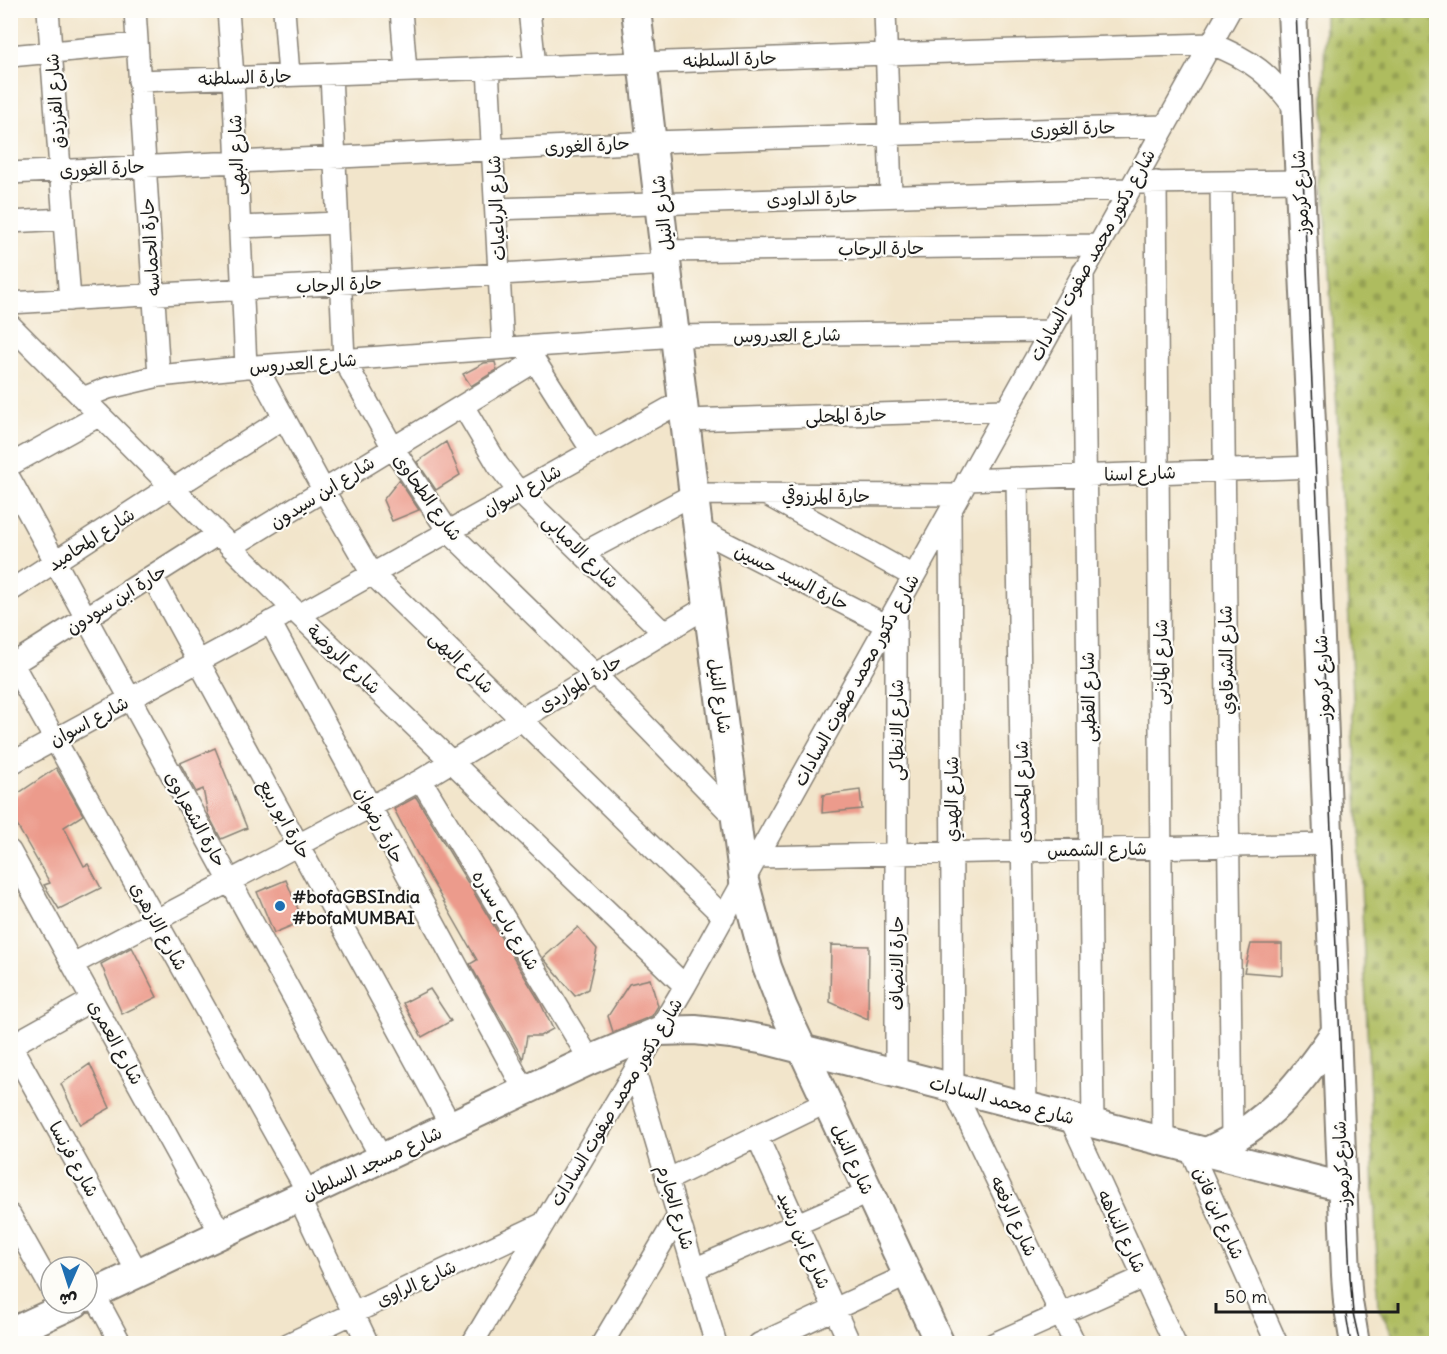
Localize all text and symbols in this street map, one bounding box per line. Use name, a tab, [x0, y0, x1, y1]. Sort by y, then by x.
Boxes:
street label: حارة السلطنه	[683, 46, 777, 72]
street label: شارع الفرزدق	[40, 52, 71, 150]
street label: حارة السلطنه	[198, 64, 292, 90]
street label: شارع البهى	[223, 114, 250, 196]
street label: حارة الغورى	[1030, 115, 1116, 141]
street label: حارة الغورى	[544, 131, 630, 159]
street label: شارع دكتور محمد صفوت السادات	[1024, 145, 1161, 366]
street label: شارع كرموز	[1286, 149, 1315, 237]
street label: حارة الغورى	[59, 154, 145, 182]
street label: شارع الرباعيات	[482, 155, 511, 261]
street label: شارع النيل	[646, 174, 679, 252]
street label: حارة الداودى	[766, 185, 858, 211]
street label: حارة الحماسه	[135, 197, 165, 297]
street label: حارة الرحاب	[838, 236, 924, 260]
street label: حارة الرحاب	[295, 270, 383, 298]
street label: شارع العدروس	[733, 323, 841, 348]
street label: شارع العدروس	[248, 348, 358, 379]
street label: حارة المحلى	[805, 402, 887, 428]
street label: شارع الطحاوى	[388, 449, 467, 546]
street label: شارع ابن سيدون	[265, 451, 379, 534]
street label: شارع اسوان	[479, 459, 566, 522]
street label: شارع اسنا	[1104, 460, 1176, 487]
street label: حارة المرزوقي	[782, 484, 870, 509]
street label: شارع المحاميد	[43, 502, 139, 576]
street label: شارع الامبابى	[537, 509, 624, 594]
street label: حارة السيد حسين	[731, 538, 853, 616]
street label: حارة ابن سودون	[61, 559, 171, 639]
street label: شارع دكتور محمد صفوت السادات	[788, 570, 925, 791]
street label: شارع الشرقاوي	[1214, 605, 1240, 715]
street label: شارع الروضة	[302, 619, 386, 700]
street label: شارع المازنى	[1149, 619, 1173, 705]
street label: شارع البهى	[424, 626, 499, 699]
street label: شارع كرموز	[1309, 634, 1336, 721]
street label: حارة المواردى	[534, 649, 627, 718]
street label: شارع القطبى	[1076, 651, 1101, 743]
street label: شارع النيل	[702, 657, 737, 735]
street label: شارع الانطاكى	[885, 679, 909, 781]
street label: شارع اسوان	[46, 691, 133, 752]
street label: شارع المحمدى	[1010, 740, 1035, 844]
street label: شارع الهدي	[940, 756, 965, 842]
street label: حارة الشعراوى	[160, 767, 232, 871]
street label: حارة ابو ربيع	[252, 775, 316, 864]
street label: حارة رضوان	[350, 783, 410, 867]
street label: شارع الشمس	[1047, 837, 1147, 862]
street label: شارع باب سدره	[466, 866, 545, 975]
street label: شارع الازهرى	[124, 878, 193, 975]
place label: #bofaGBSIndia #bofaMUMBAI	[292, 885, 420, 929]
marker: #bofaGBSIndia #bofaMUMBAI	[273, 899, 287, 913]
street label: حارة الانصاف	[885, 916, 908, 1010]
street label: شارع دكتور محمد صفوت السادات	[545, 994, 688, 1211]
street label: شارع العمرى	[82, 995, 149, 1089]
street label: شارع محمد السادات	[927, 1071, 1077, 1130]
street label: شارع فرنسا	[43, 1117, 104, 1201]
street label: شارع النيل	[826, 1120, 880, 1199]
street label: شارع كرموز	[1327, 1120, 1356, 1208]
street label: شارع مسجد السلطان	[298, 1121, 446, 1206]
street label: شارع الجارم	[649, 1161, 700, 1253]
street label: شارع ابن فاتن	[1188, 1163, 1250, 1263]
street label: شارع الرفعه	[984, 1172, 1043, 1260]
street label: شارع النباهه	[1092, 1185, 1151, 1277]
street label: شارع ابن رشيد	[771, 1188, 836, 1293]
street label: شارع الراوى	[372, 1254, 460, 1312]
north arrow	[39, 1255, 99, 1315]
scale bar	[1216, 1276, 1398, 1314]
text: 50 m	[1225, 1285, 1267, 1308]
text: ش	[59, 1290, 78, 1310]

